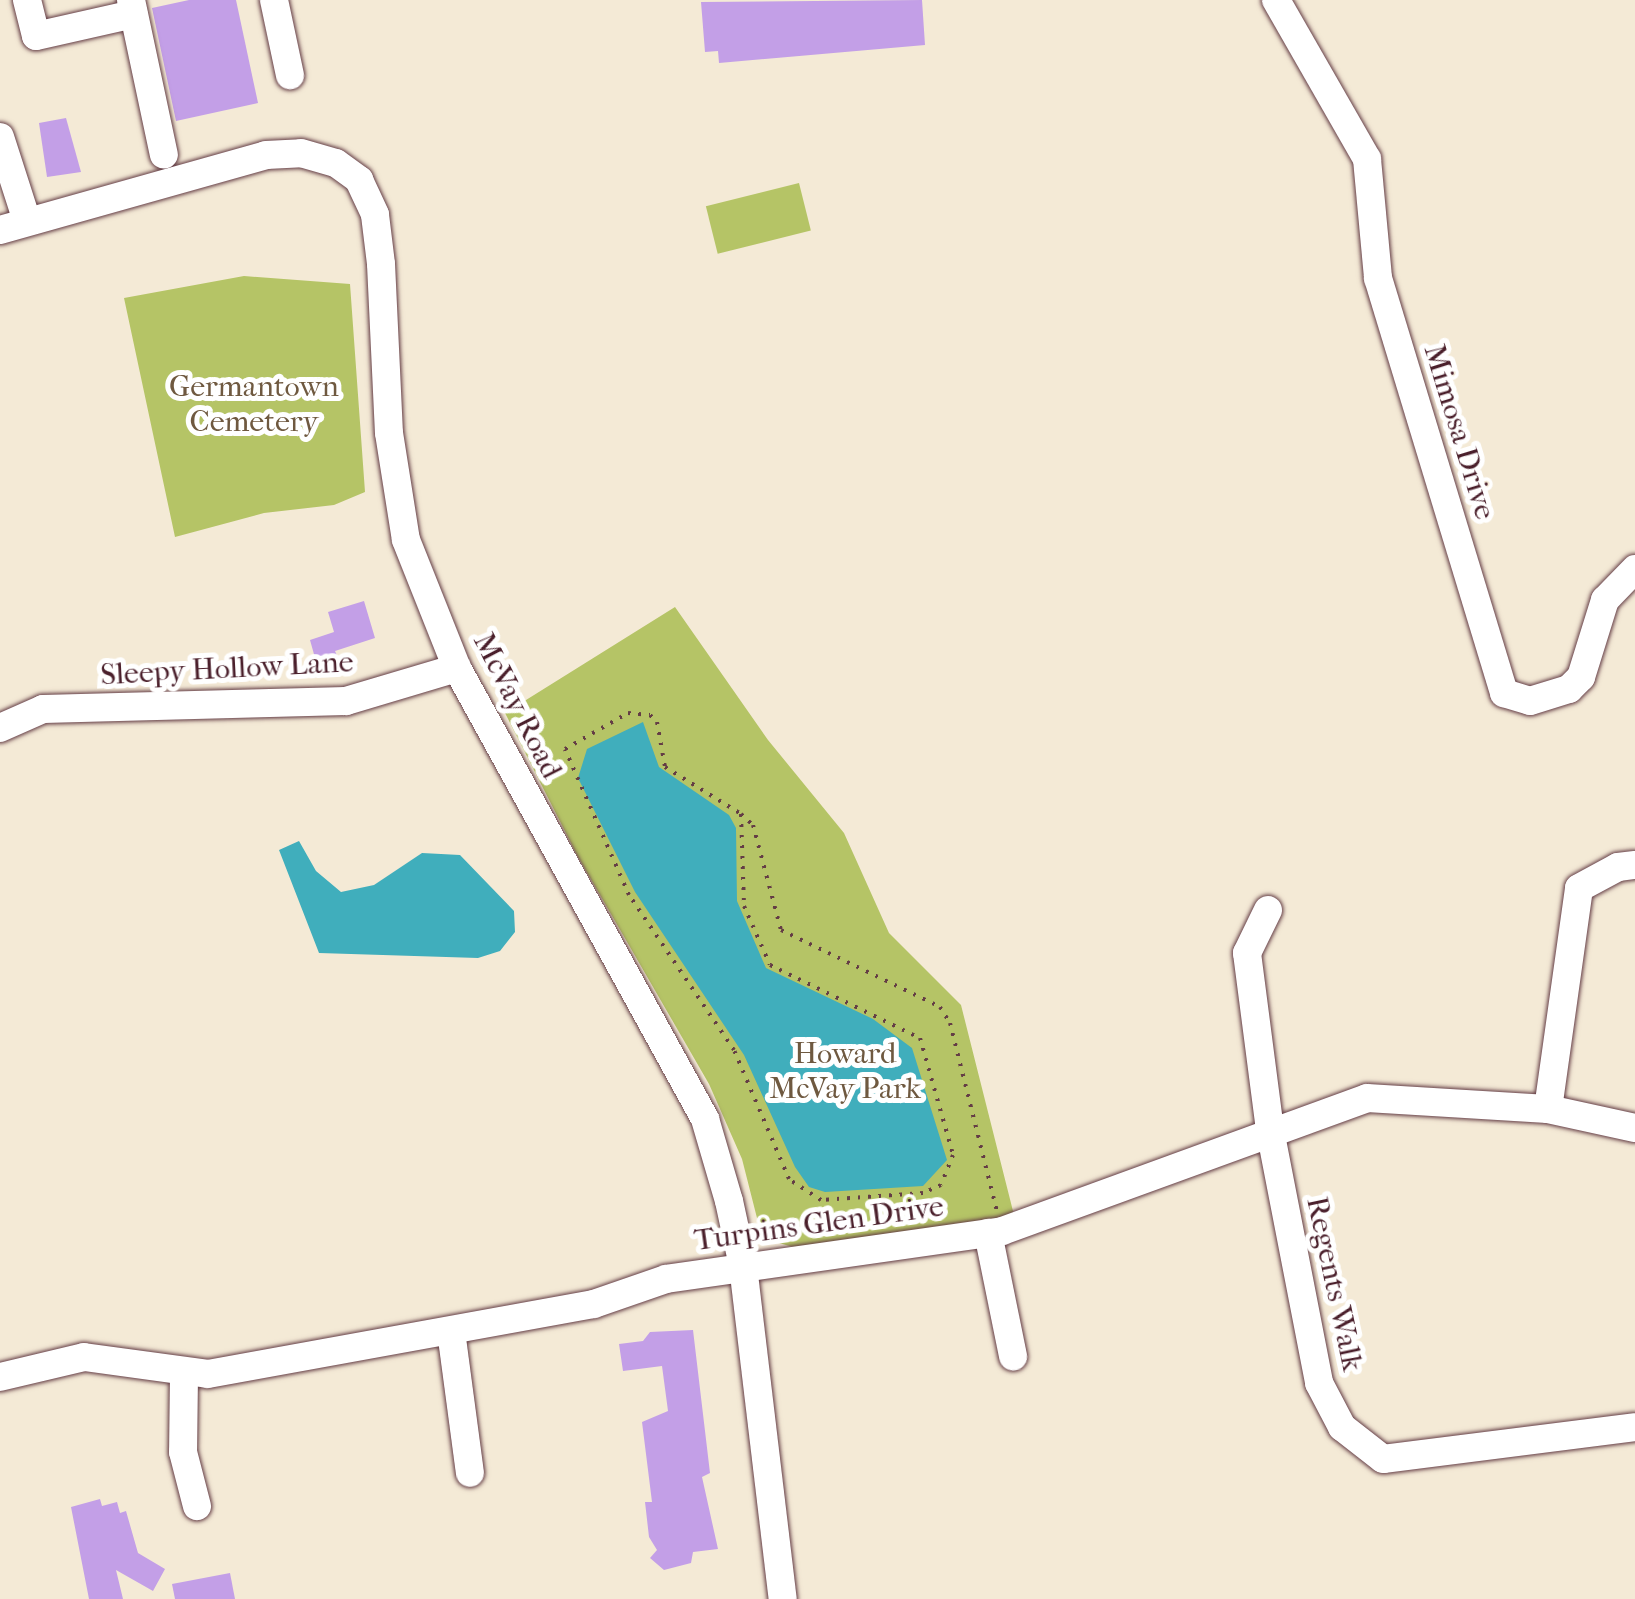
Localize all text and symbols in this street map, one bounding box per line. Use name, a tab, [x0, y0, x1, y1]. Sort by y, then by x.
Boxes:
street label: Mimosa Drive	[1415, 340, 1503, 524]
park label: Germantown Cemetery	[169, 369, 339, 440]
street label: McVay Road	[465, 627, 569, 785]
street label: Sleepy Hollow Lane	[100, 644, 354, 694]
park label: Howard McVay Park	[769, 1036, 921, 1106]
street label: Turpins Glen Drive	[692, 1189, 946, 1259]
street label: Regents Walk	[1298, 1193, 1370, 1375]

